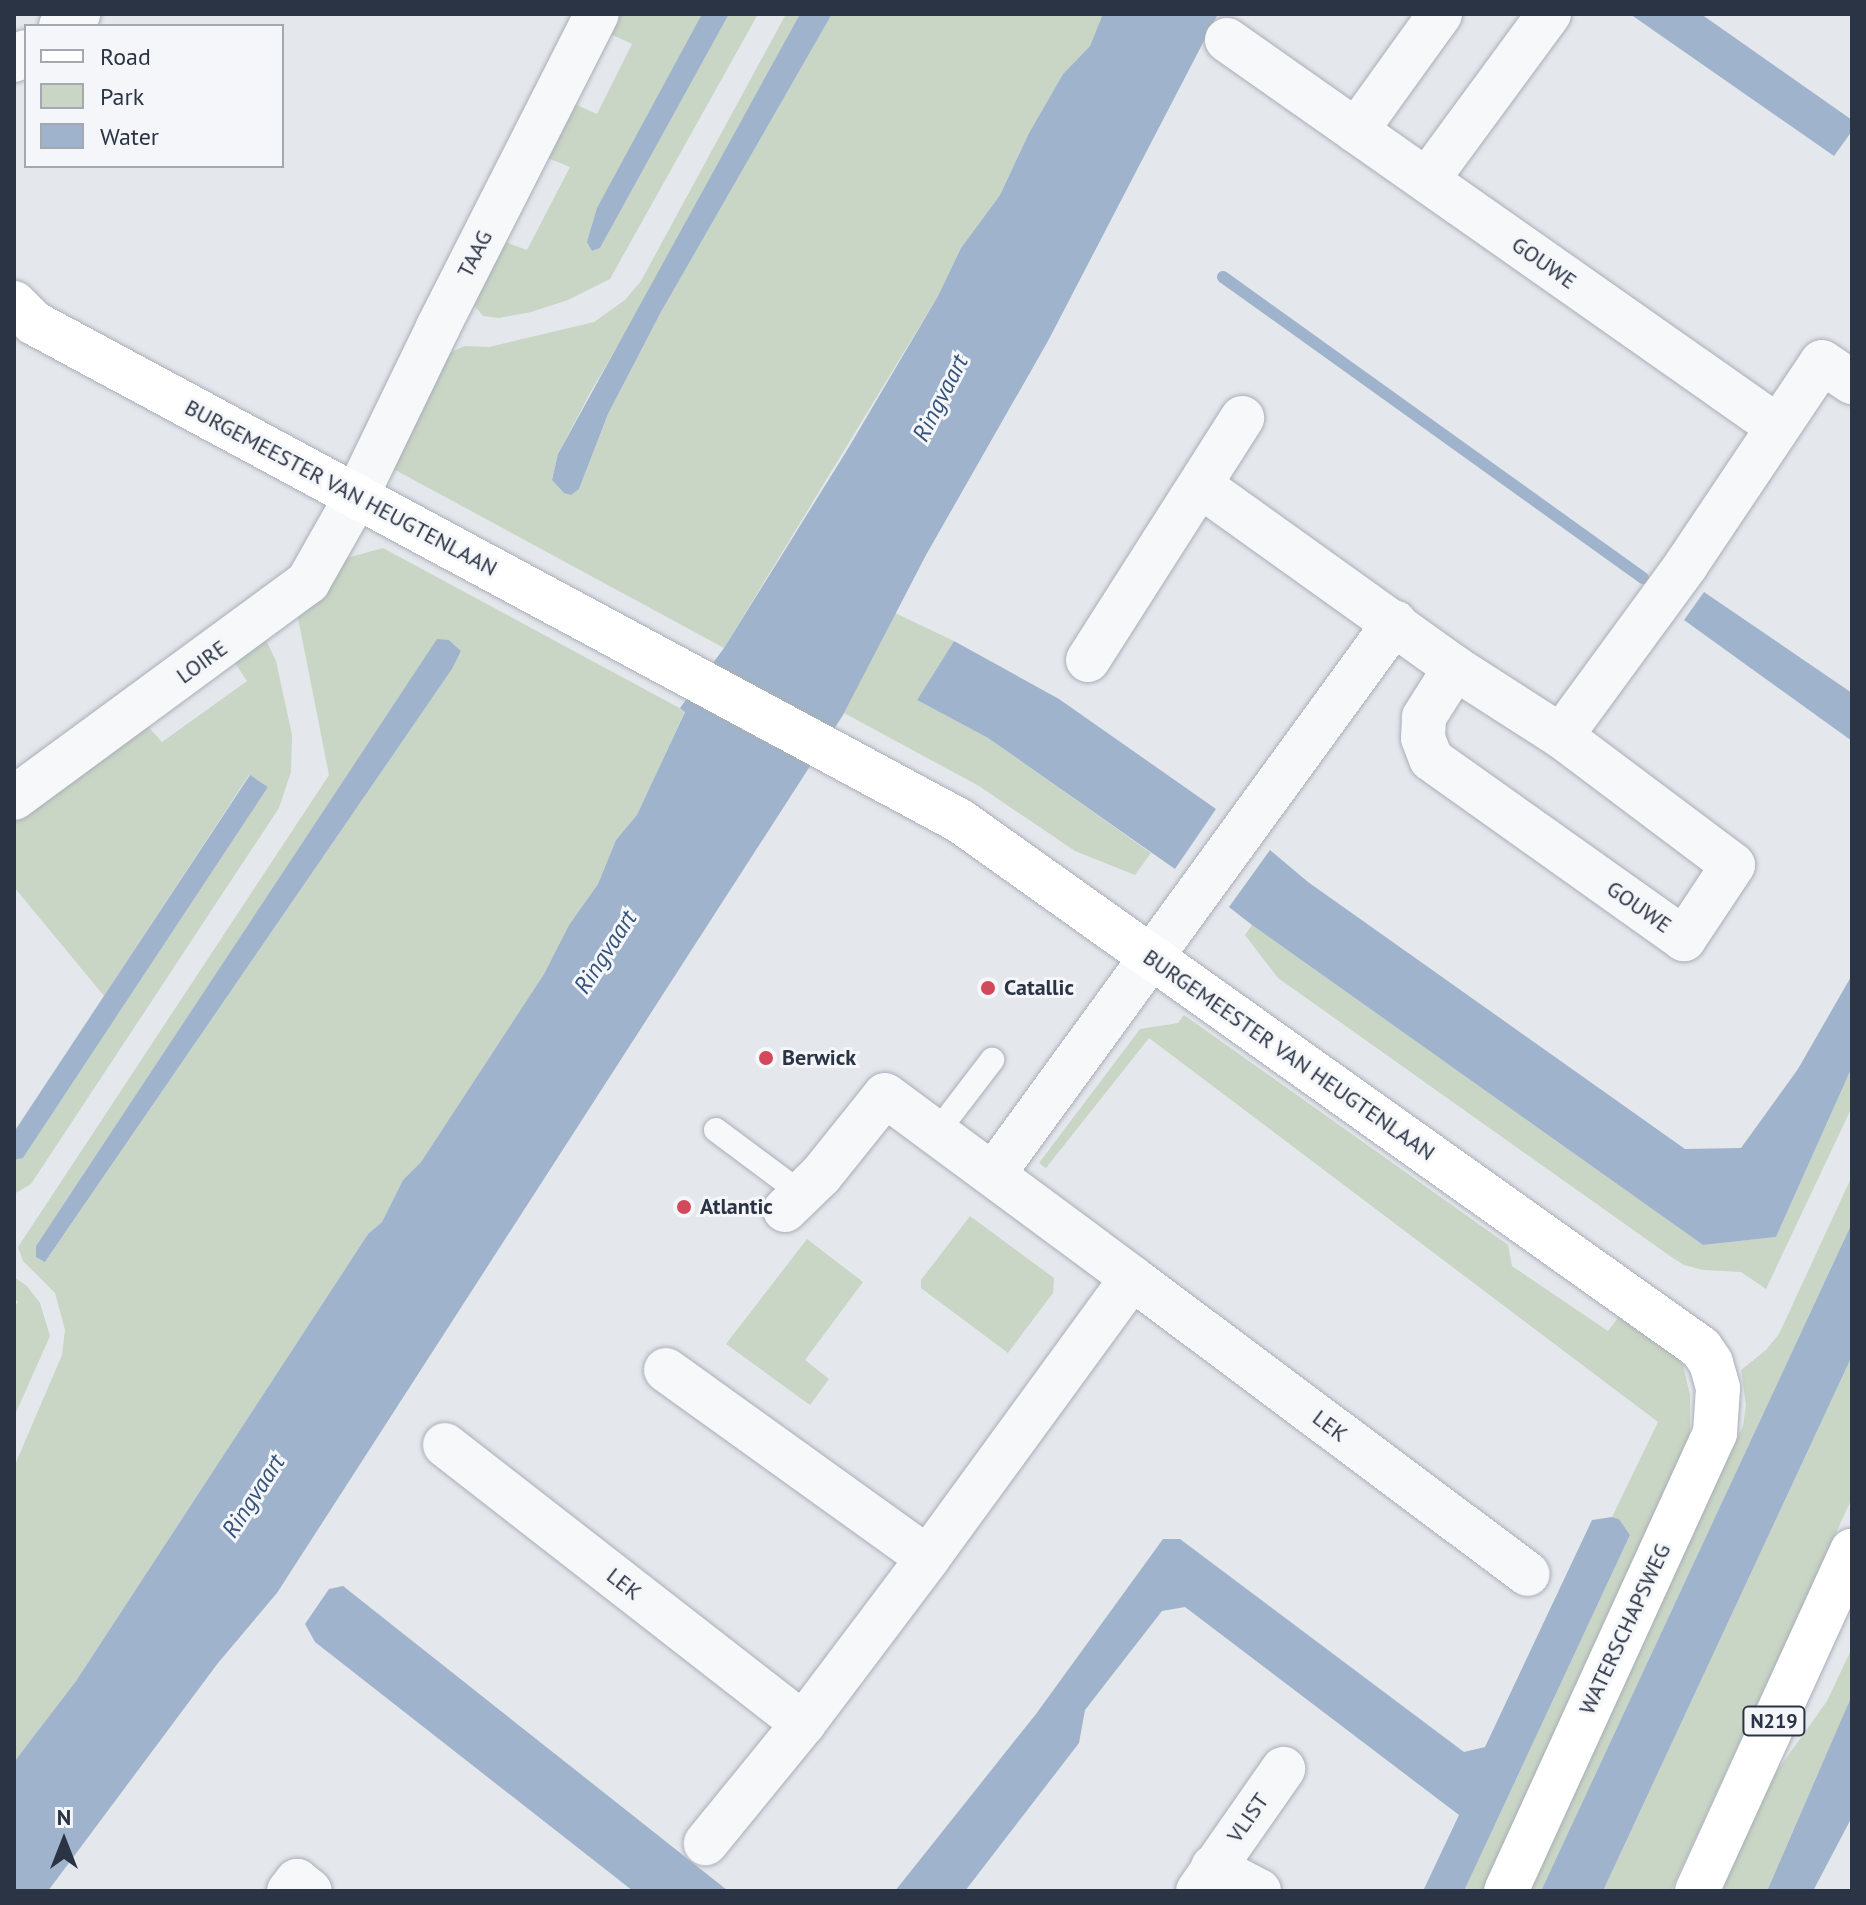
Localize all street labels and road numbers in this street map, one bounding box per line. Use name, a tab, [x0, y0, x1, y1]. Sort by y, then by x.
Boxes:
street label: TAAG	[452, 226, 498, 282]
street label: GOUWE	[1507, 231, 1581, 295]
street label: BURGEMEESTER VAN HEUGTENLAAN	[180, 394, 502, 582]
street label: LOIRE	[171, 635, 233, 689]
street label: GOUWE	[1602, 875, 1676, 939]
street label: BURGEMEESTER VAN HEUGTENLAAN	[1138, 944, 1440, 1166]
street label: LEK	[1307, 1404, 1353, 1448]
street label: WATERSCHAPSWEG	[1574, 1539, 1676, 1719]
street label: LEK	[601, 1562, 647, 1606]
road number: N219	[1742, 1705, 1806, 1737]
street label: VLIST	[1222, 1788, 1274, 1848]

